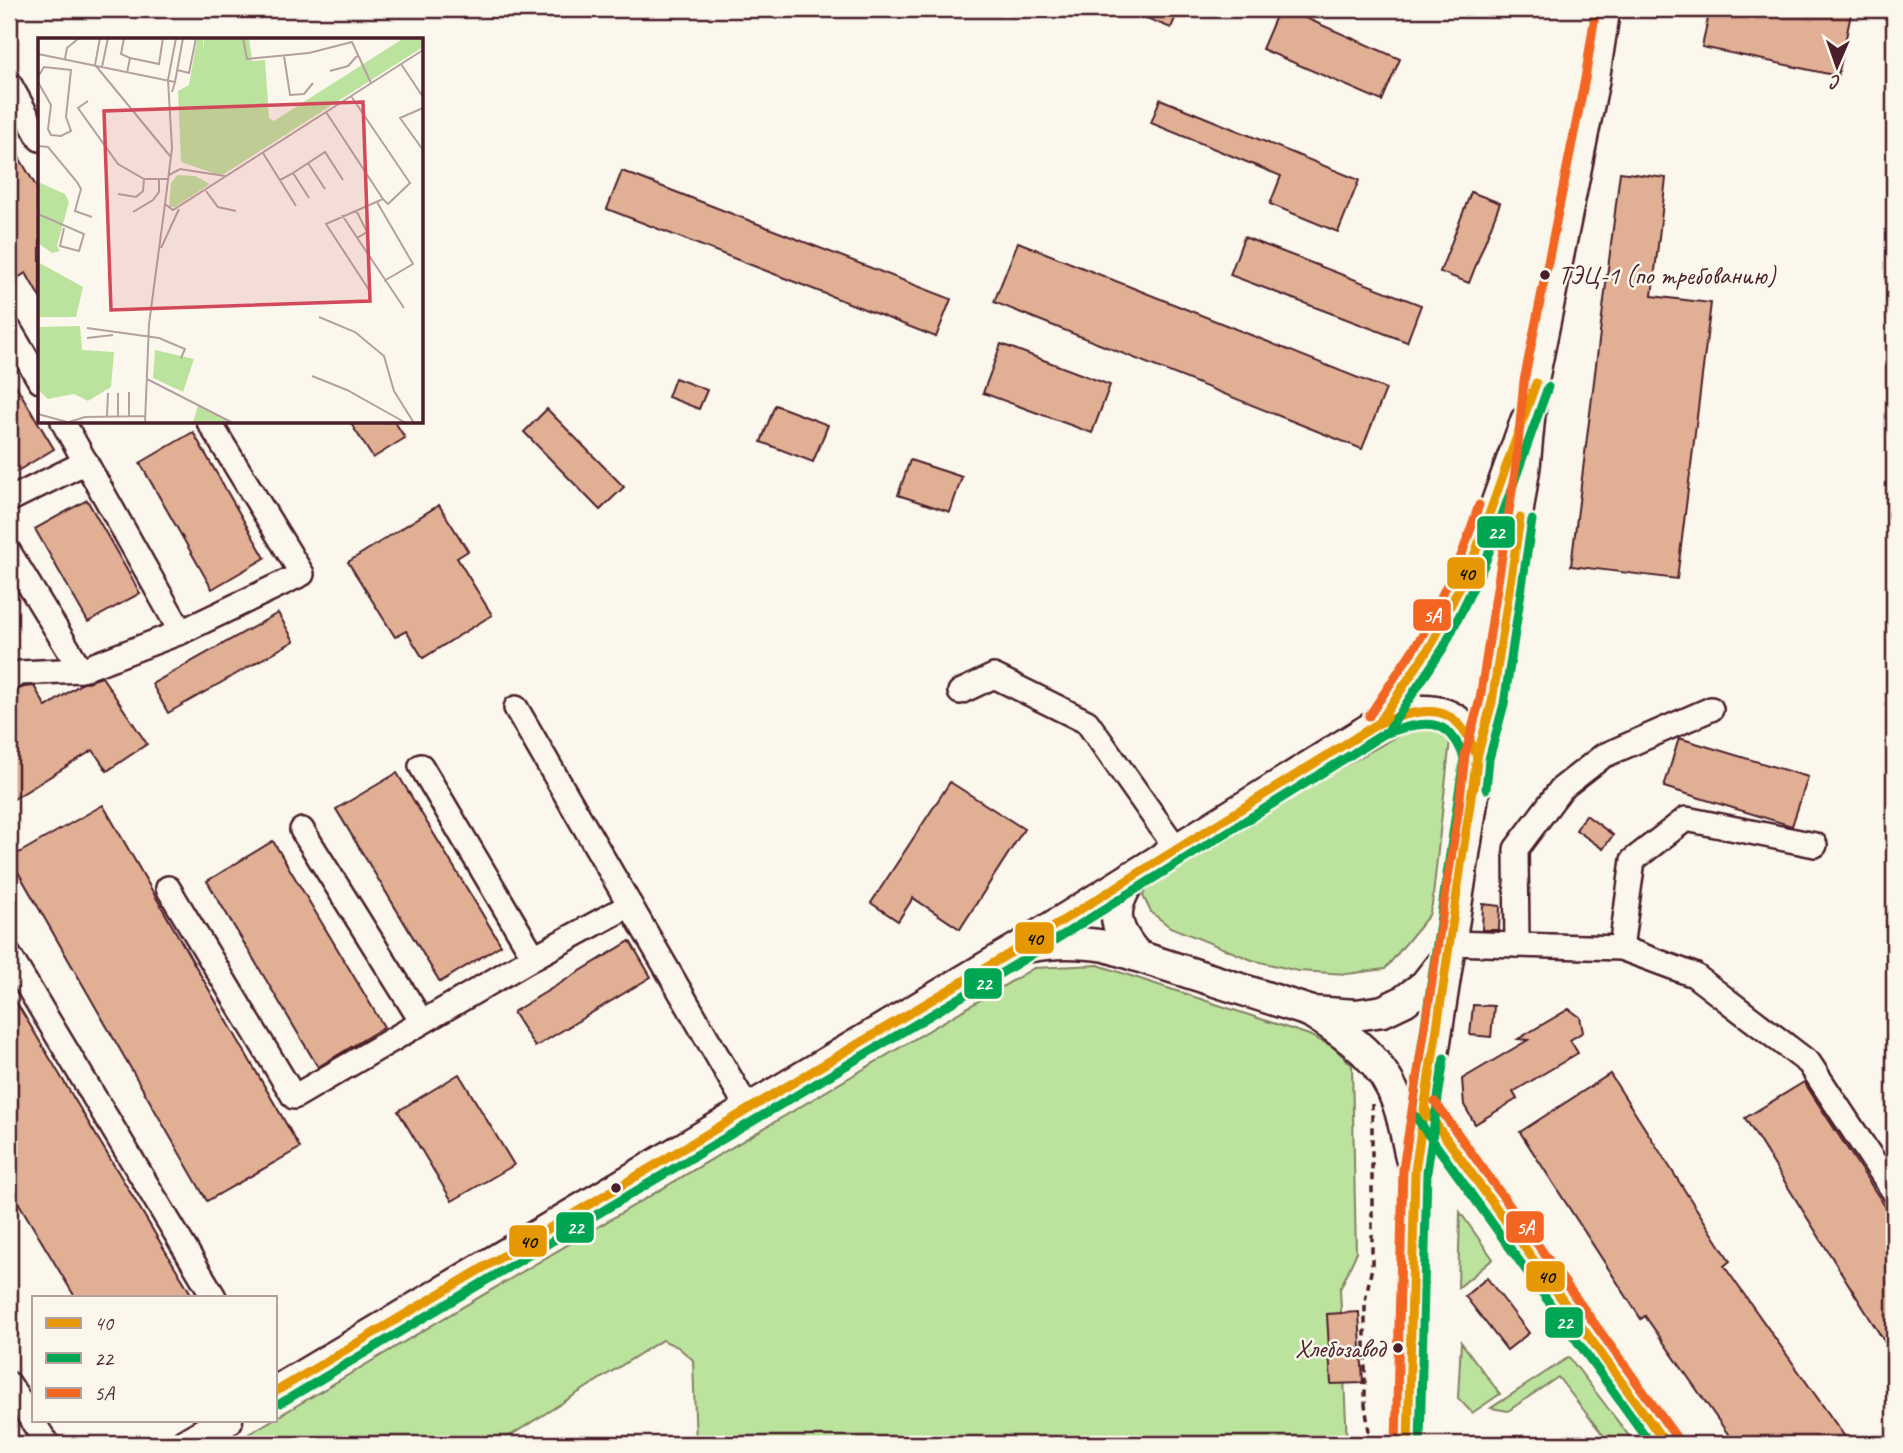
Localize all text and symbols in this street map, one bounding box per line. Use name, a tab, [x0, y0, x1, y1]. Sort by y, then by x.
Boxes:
north arrow	[1801, 32, 1871, 102]
inset map	[38, 38, 424, 424]
text: С	[1829, 70, 1842, 94]
place label: ТЭЦ-1 (по требованию)	[1558, 259, 1777, 292]
marker: ТЭЦ-1 (по требованию)	[1538, 268, 1552, 282]
line badge: 22	[1476, 515, 1516, 549]
text: 22	[1487, 521, 1507, 545]
line badge: 40	[1446, 556, 1486, 590]
text: 40	[1457, 562, 1477, 586]
line badge: 5А	[1412, 598, 1452, 632]
text: 5А	[1423, 604, 1442, 628]
line badge: 40	[1014, 921, 1055, 955]
text: 40	[1025, 927, 1045, 951]
line badge: 22	[963, 967, 1003, 1000]
text: 22	[974, 972, 994, 996]
unlabelled marker	[609, 1181, 623, 1195]
line badge: 5А	[1505, 1210, 1545, 1244]
line badge: 22	[555, 1211, 595, 1244]
text: 22	[566, 1216, 586, 1240]
text: 5А	[1516, 1216, 1535, 1240]
line badge: 40	[508, 1224, 548, 1258]
text: 40	[519, 1230, 539, 1254]
line badge: 40	[1525, 1260, 1566, 1293]
text: 40	[1537, 1265, 1557, 1289]
legend	[32, 1296, 276, 1422]
line badge: 22	[1544, 1306, 1584, 1339]
text: 40	[94, 1310, 114, 1336]
text: 22	[1555, 1311, 1575, 1335]
place label: Хлебозавод	[1295, 1332, 1388, 1365]
marker: Хлебозавод	[1391, 1341, 1405, 1355]
text: 22	[94, 1346, 114, 1372]
text: 5А	[94, 1380, 115, 1406]

